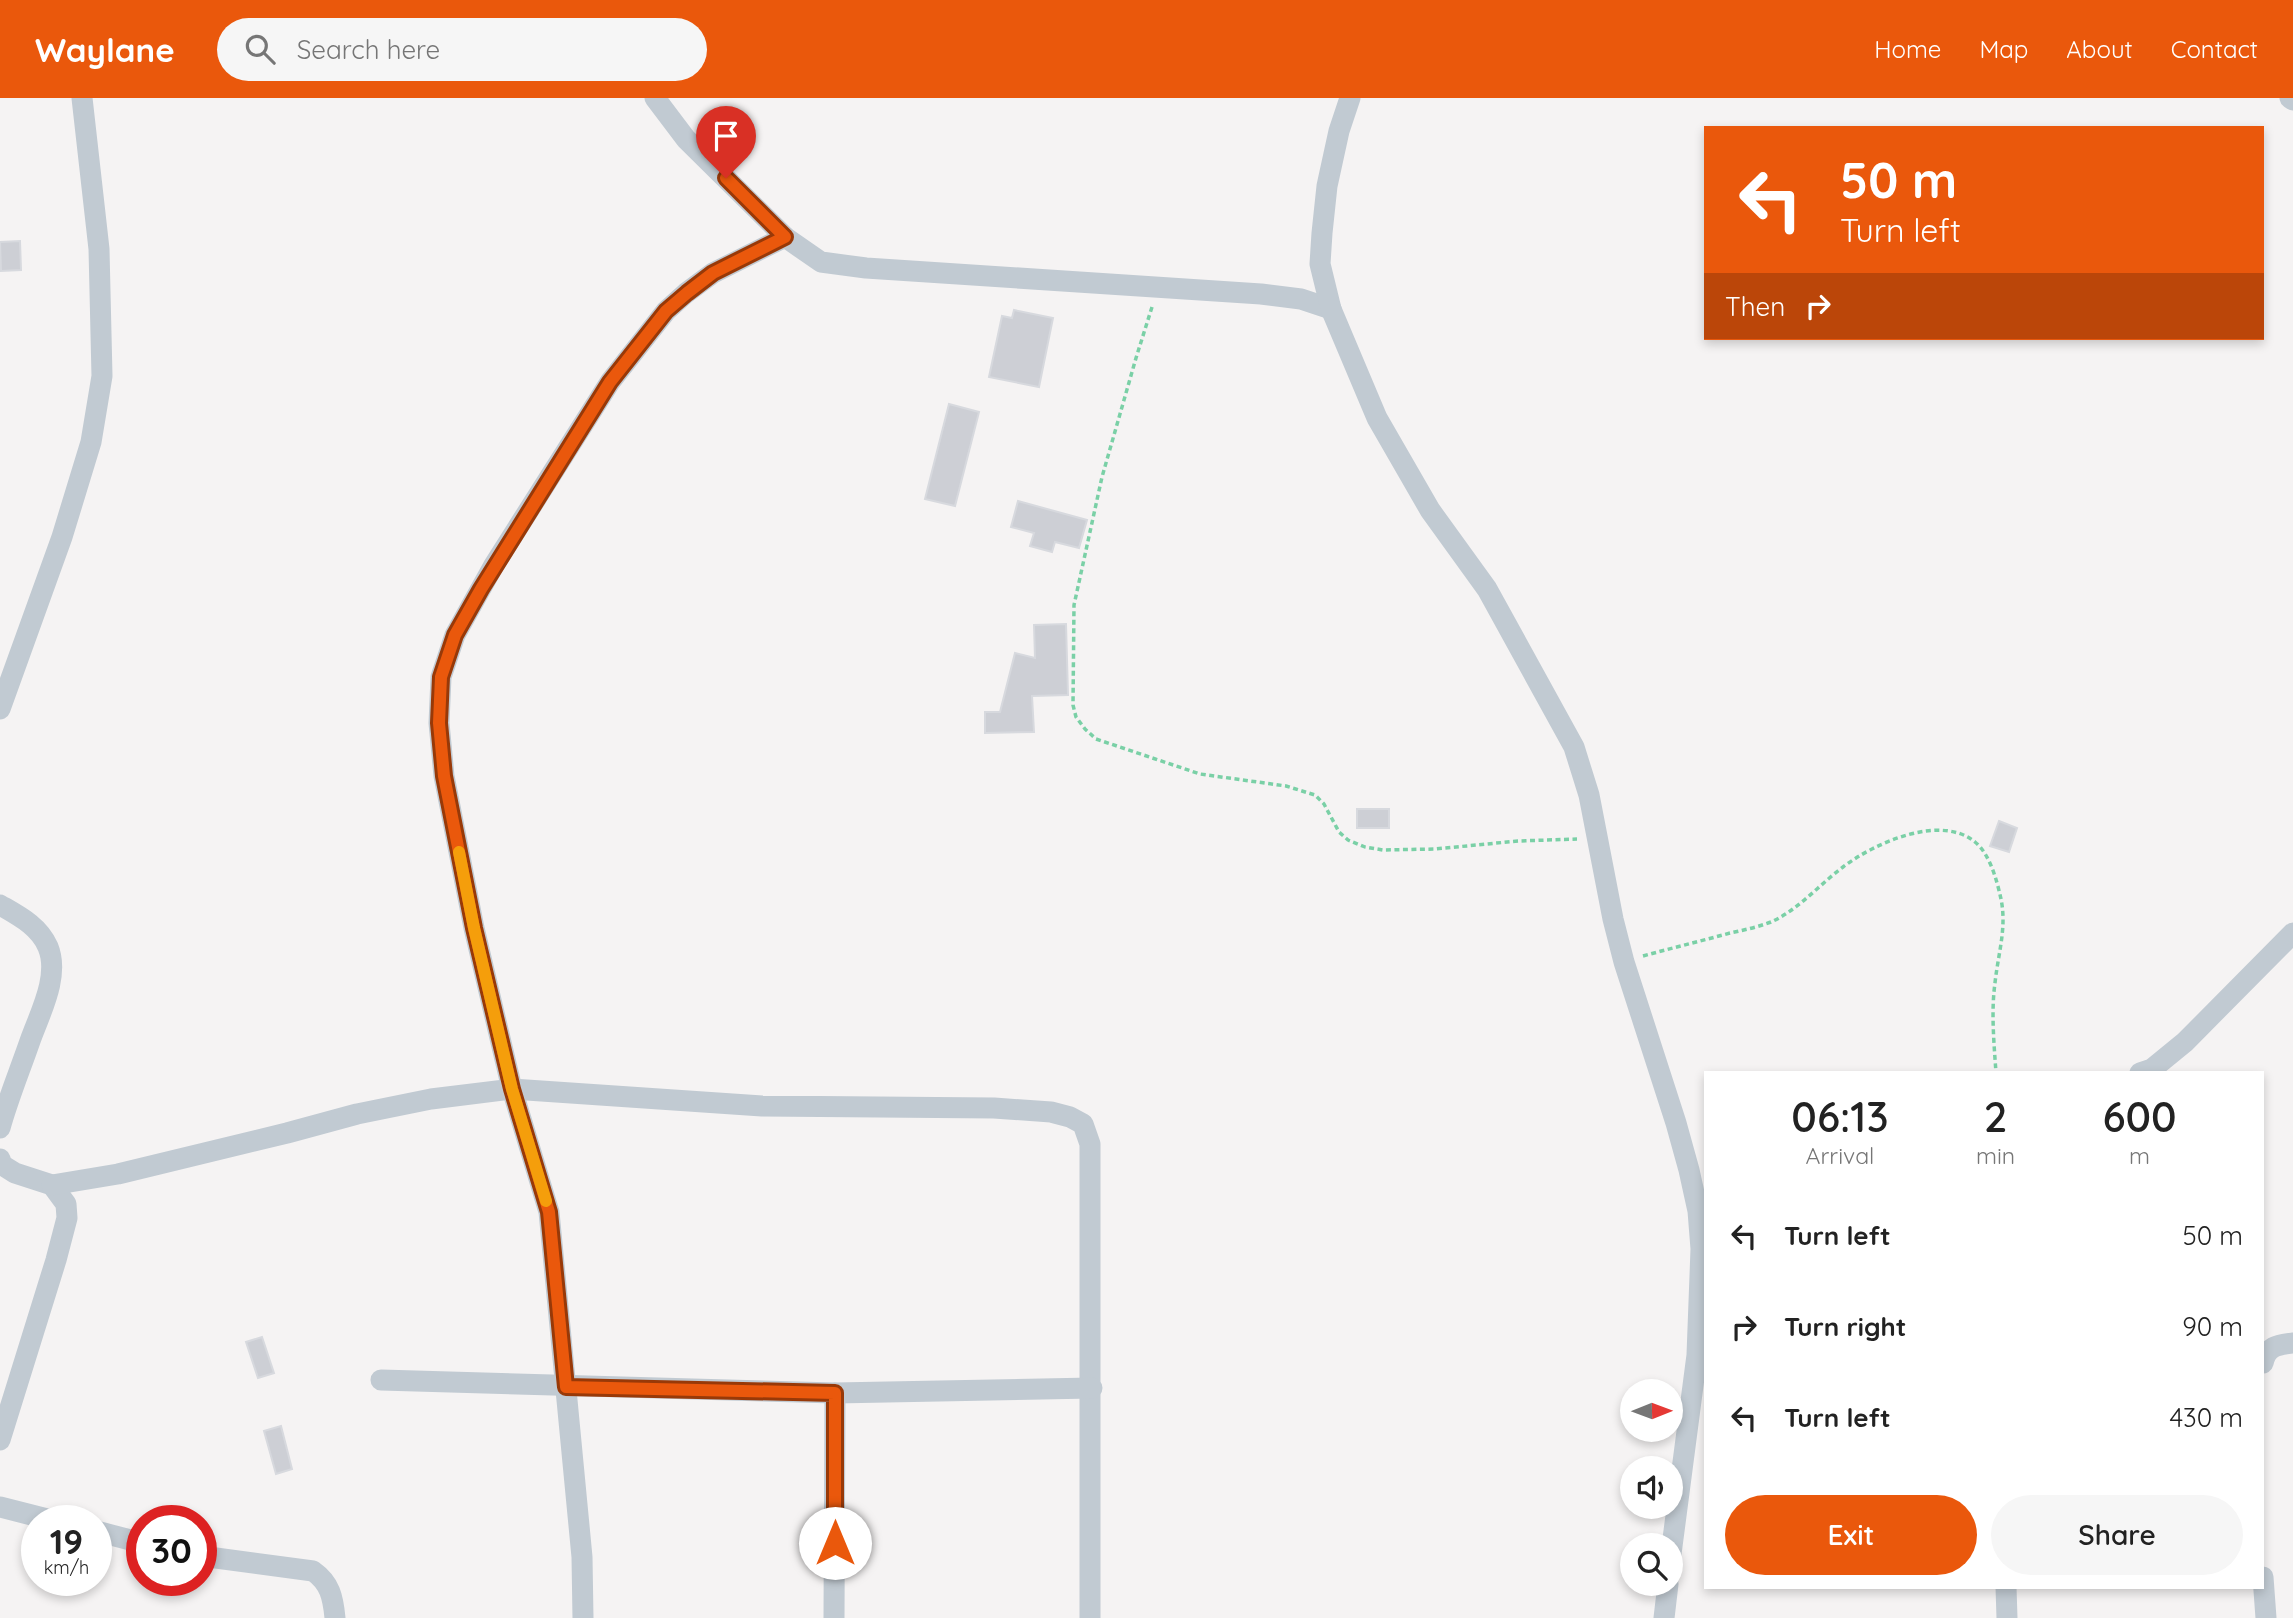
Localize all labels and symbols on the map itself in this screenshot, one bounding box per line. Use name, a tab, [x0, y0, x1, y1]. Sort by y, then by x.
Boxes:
pin	[696, 106, 756, 178]
north arrow	[1620, 1379, 1684, 1442]
speed limit sign: 30	[126, 1505, 217, 1596]
position arrow	[798, 1506, 872, 1580]

